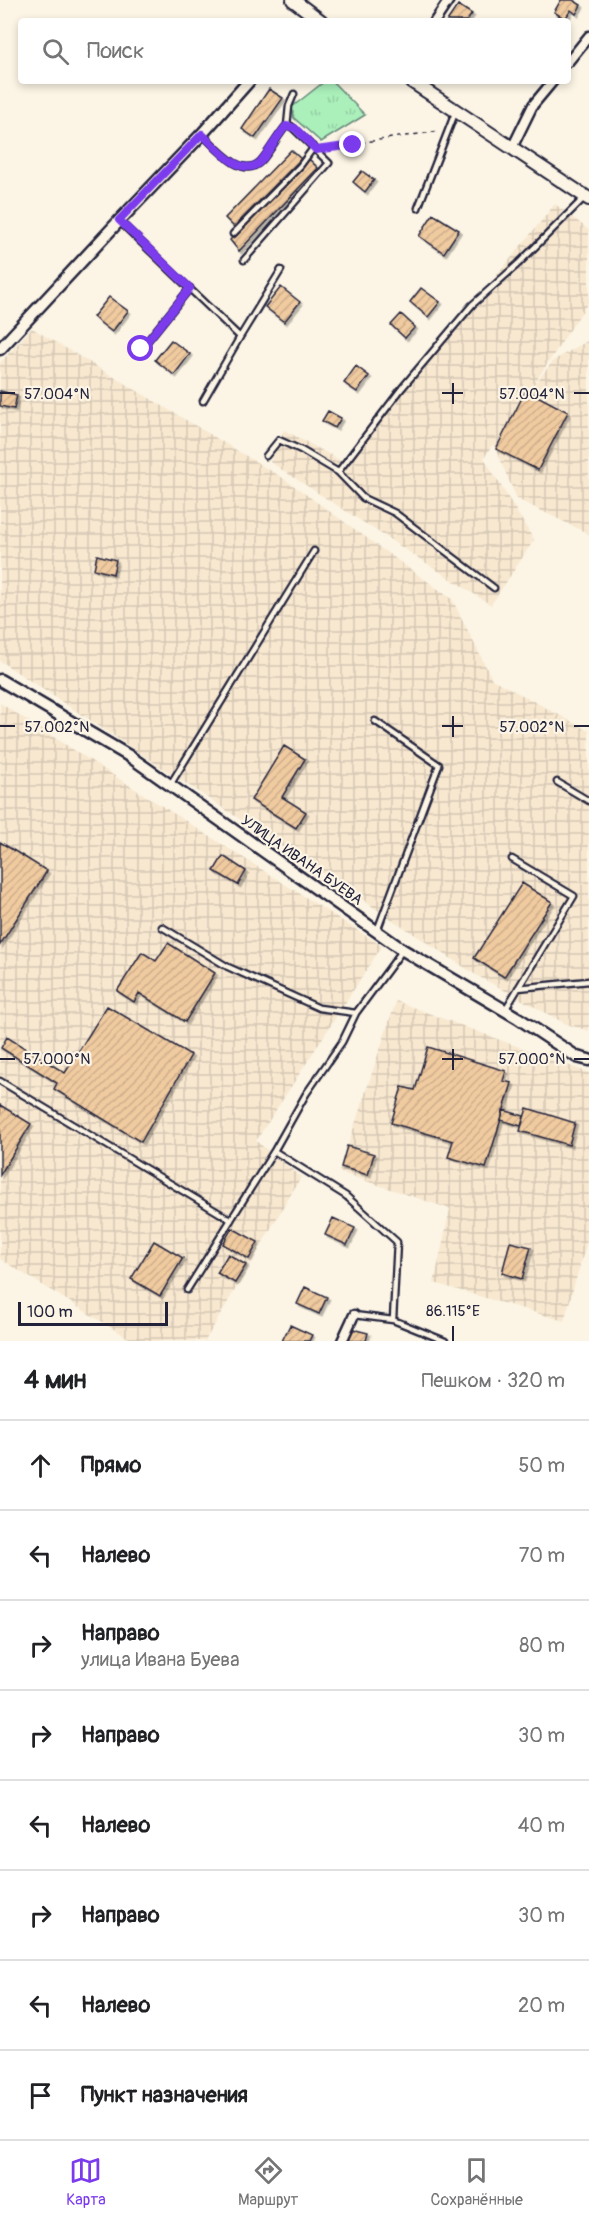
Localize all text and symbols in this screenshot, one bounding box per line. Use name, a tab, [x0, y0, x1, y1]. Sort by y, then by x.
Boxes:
search box	[18, 18, 571, 84]
icon: search	[39, 35, 72, 68]
text: Поиск	[87, 37, 144, 65]
route end	[339, 131, 365, 157]
route start	[127, 335, 153, 361]
text: 57.004°N	[24, 385, 90, 404]
text: 57.004°N	[499, 385, 565, 404]
text: 57.002°N	[25, 718, 89, 737]
text: 57.002°N	[500, 718, 564, 737]
street label: УЛИЦА ИВАНА БУЕВА	[237, 811, 367, 910]
text: 57.000°N	[24, 1050, 90, 1069]
text: 57.000°N	[499, 1050, 565, 1069]
scale bar	[18, 1299, 168, 1326]
text: 100 m	[27, 1302, 73, 1322]
text: 86.115°E	[426, 1302, 480, 1321]
text: 4 мин	[24, 1364, 86, 1396]
text: Пешком · 320 m	[422, 1368, 565, 1393]
icon: ahead	[24, 1449, 57, 1482]
text: Прямо	[81, 1451, 141, 1479]
text: 50 m	[518, 1453, 565, 1478]
icon: left	[24, 1539, 57, 1572]
text: Налево	[81, 1541, 150, 1569]
text: 70 m	[519, 1543, 565, 1568]
text: Направо	[81, 1619, 160, 1647]
icon: right	[24, 1629, 57, 1662]
text: 80 m	[519, 1633, 565, 1658]
text: улица Ивана Буева	[81, 1647, 239, 1672]
icon: right	[24, 1719, 57, 1752]
text: Направо	[81, 1721, 160, 1749]
text: 30 m	[518, 1723, 565, 1748]
icon: left	[24, 1809, 57, 1842]
text: Налево	[81, 1811, 150, 1839]
text: 40 m	[518, 1813, 565, 1838]
icon: right	[24, 1899, 57, 1932]
text: Направо	[81, 1901, 160, 1929]
text: 30 m	[518, 1903, 565, 1928]
icon: left	[24, 1989, 57, 2022]
text: Налево	[81, 1991, 150, 2019]
text: 20 m	[518, 1993, 565, 2018]
icon: arrive	[24, 2079, 57, 2112]
text: Пункт назначения	[81, 2081, 248, 2109]
tab: Карта	[66, 2154, 106, 2210]
tab: Маршрут	[238, 2154, 298, 2210]
tab: Сохранённые	[431, 2154, 523, 2210]

